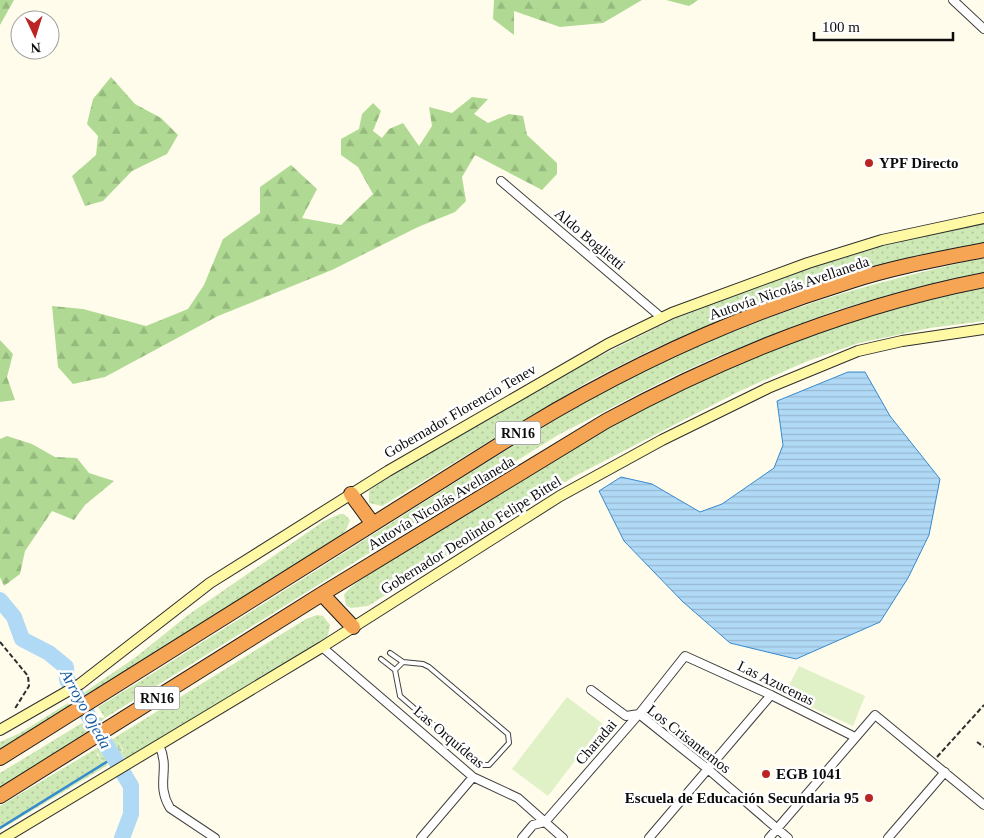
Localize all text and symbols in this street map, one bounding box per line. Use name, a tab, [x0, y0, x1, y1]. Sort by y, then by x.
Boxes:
north arrow	[10, 10, 60, 60]
scale bar	[814, 10, 953, 42]
text: 100 m	[822, 19, 860, 35]
text: N	[30, 40, 41, 55]
place label: YPF Directo	[879, 155, 959, 171]
marker: YPF Directo	[863, 157, 875, 169]
street label: Aldo Boglietti	[552, 205, 628, 273]
street label: Autovía Nicolás Avellaneda	[707, 253, 871, 323]
street label: Gobernador Florencio Tenev	[381, 361, 539, 461]
road number: RN16	[496, 422, 540, 444]
street label: Autovía Nicolás Avellaneda	[365, 453, 517, 553]
street label: Gobernador Deolindo Felipe Bittel	[378, 473, 564, 597]
street label: Las Azucenas	[735, 658, 817, 708]
water label: Arroyo Ojeda	[56, 666, 115, 752]
road number: RN16	[134, 686, 180, 710]
street label: Los Crisantemos	[644, 702, 734, 777]
street label: Las Orquídeas	[411, 703, 488, 771]
street label: Charadai	[572, 716, 620, 768]
place label: EGB 1041	[776, 766, 841, 782]
marker: EGB 1041	[760, 768, 772, 780]
place label: Escuela de Educación Secundaria 95	[625, 790, 859, 806]
marker: Escuela de Educación Secundaria 95	[863, 792, 875, 804]

